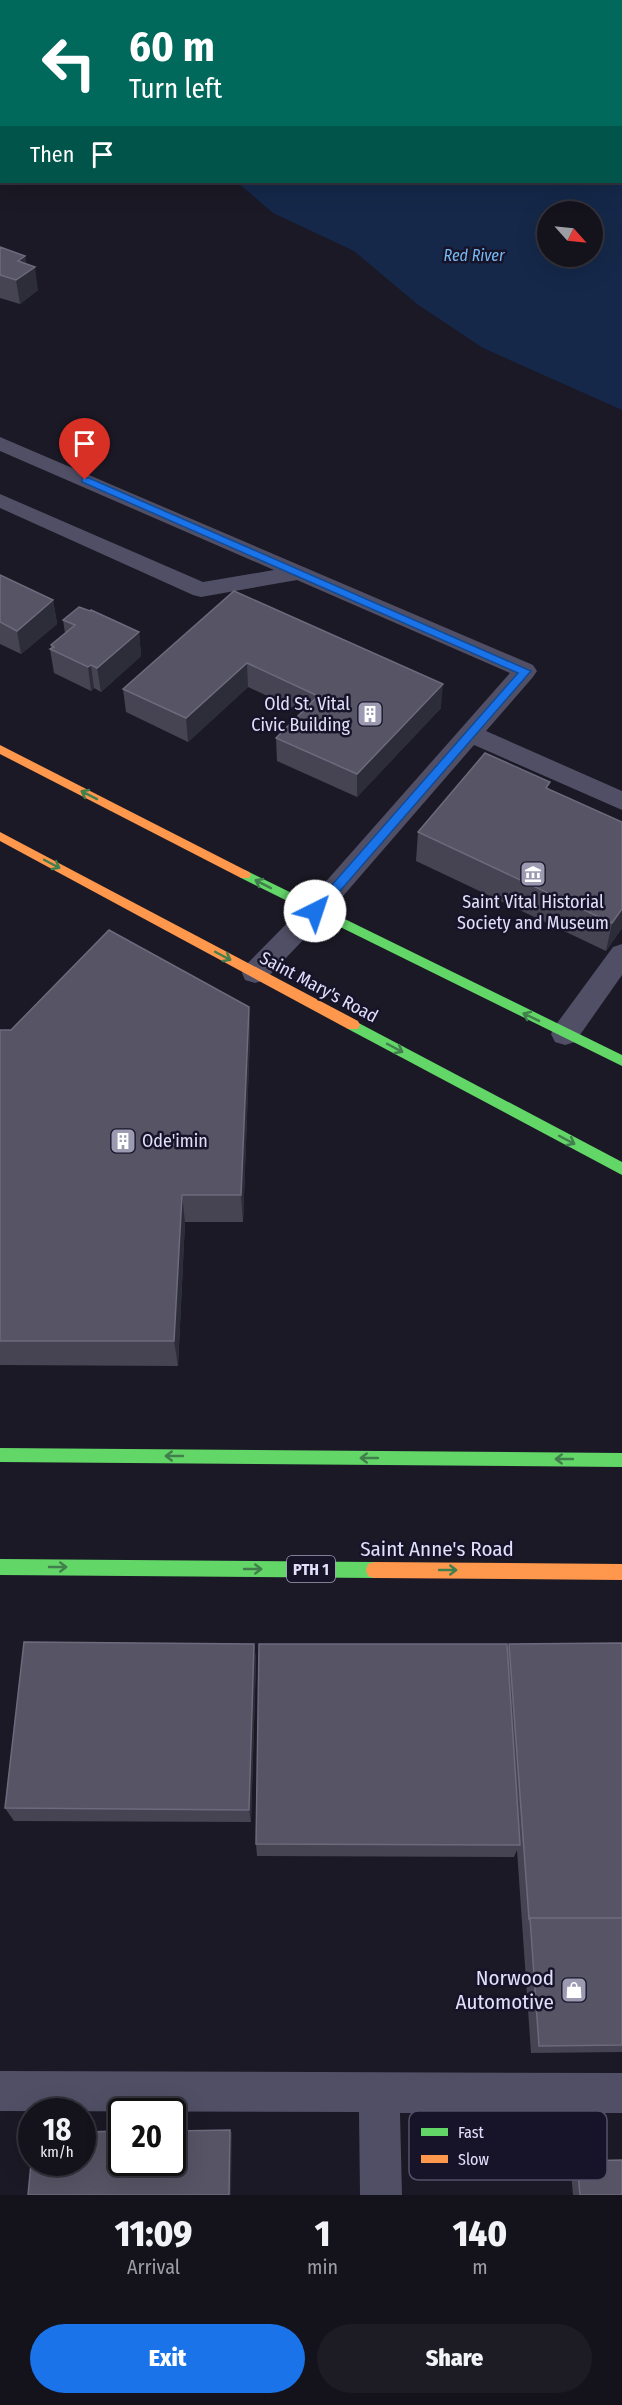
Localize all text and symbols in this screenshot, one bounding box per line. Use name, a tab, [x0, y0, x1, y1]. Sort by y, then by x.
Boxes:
text: 60 m	[129, 22, 215, 72]
icon: left	[30, 24, 108, 102]
text: Turn left	[129, 73, 222, 105]
icon: arrive	[86, 138, 119, 171]
text: Then	[30, 141, 74, 168]
north arrow	[537, 201, 603, 267]
map controls	[537, 201, 603, 267]
water label: Red River	[444, 246, 505, 265]
pin	[59, 418, 110, 480]
icon: arrive	[68, 427, 101, 460]
place label: Old St. Vital Civic Building	[251, 693, 351, 736]
building icon: Old St. Vital Civic Building	[355, 699, 385, 729]
one-way arrow	[81, 788, 99, 800]
one-way arrow	[42, 859, 60, 870]
museum icon: Saint Vital Historial Society and Museum	[518, 859, 548, 889]
one-way arrow	[254, 877, 272, 889]
position arrow	[283, 879, 347, 943]
place label: Saint Vital Historial Society and Museum	[457, 891, 609, 934]
street label: Saint Mary's Road	[256, 947, 382, 1027]
one-way arrow	[214, 951, 232, 962]
one-way arrow	[523, 1011, 541, 1023]
one-way arrow	[386, 1043, 404, 1054]
building icon: Ode'imin	[108, 1126, 138, 1156]
place label: Ode'imin	[142, 1130, 208, 1152]
one-way arrow	[558, 1135, 576, 1146]
one-way arrow	[164, 1450, 184, 1462]
one-way arrow	[359, 1452, 379, 1464]
one-way arrow	[554, 1453, 574, 1465]
street label: Saint Anne's Road	[360, 1536, 514, 1562]
road number: PTH 1	[287, 1556, 335, 1582]
one-way arrow	[48, 1561, 68, 1573]
one-way arrow	[243, 1563, 263, 1575]
one-way arrow	[438, 1564, 458, 1576]
place label: Norwood Automotive	[455, 1965, 554, 2015]
shop icon: Norwood Automotive	[559, 1975, 589, 2005]
speed limit sign: 20	[108, 2098, 186, 2176]
legend	[409, 2111, 607, 2180]
text: 18	[43, 2112, 71, 2148]
text: Fast	[458, 2123, 485, 2142]
text: km/h	[40, 2143, 74, 2161]
text: Slow	[458, 2150, 489, 2169]
text: 11:09	[115, 2212, 192, 2256]
text: 1	[315, 2212, 330, 2256]
text: 140	[453, 2212, 507, 2256]
text: Arrival	[127, 2255, 180, 2279]
text: min	[307, 2255, 338, 2279]
text: m	[472, 2255, 488, 2279]
button: Exit	[30, 2324, 305, 2393]
button: Share	[317, 2324, 592, 2393]

